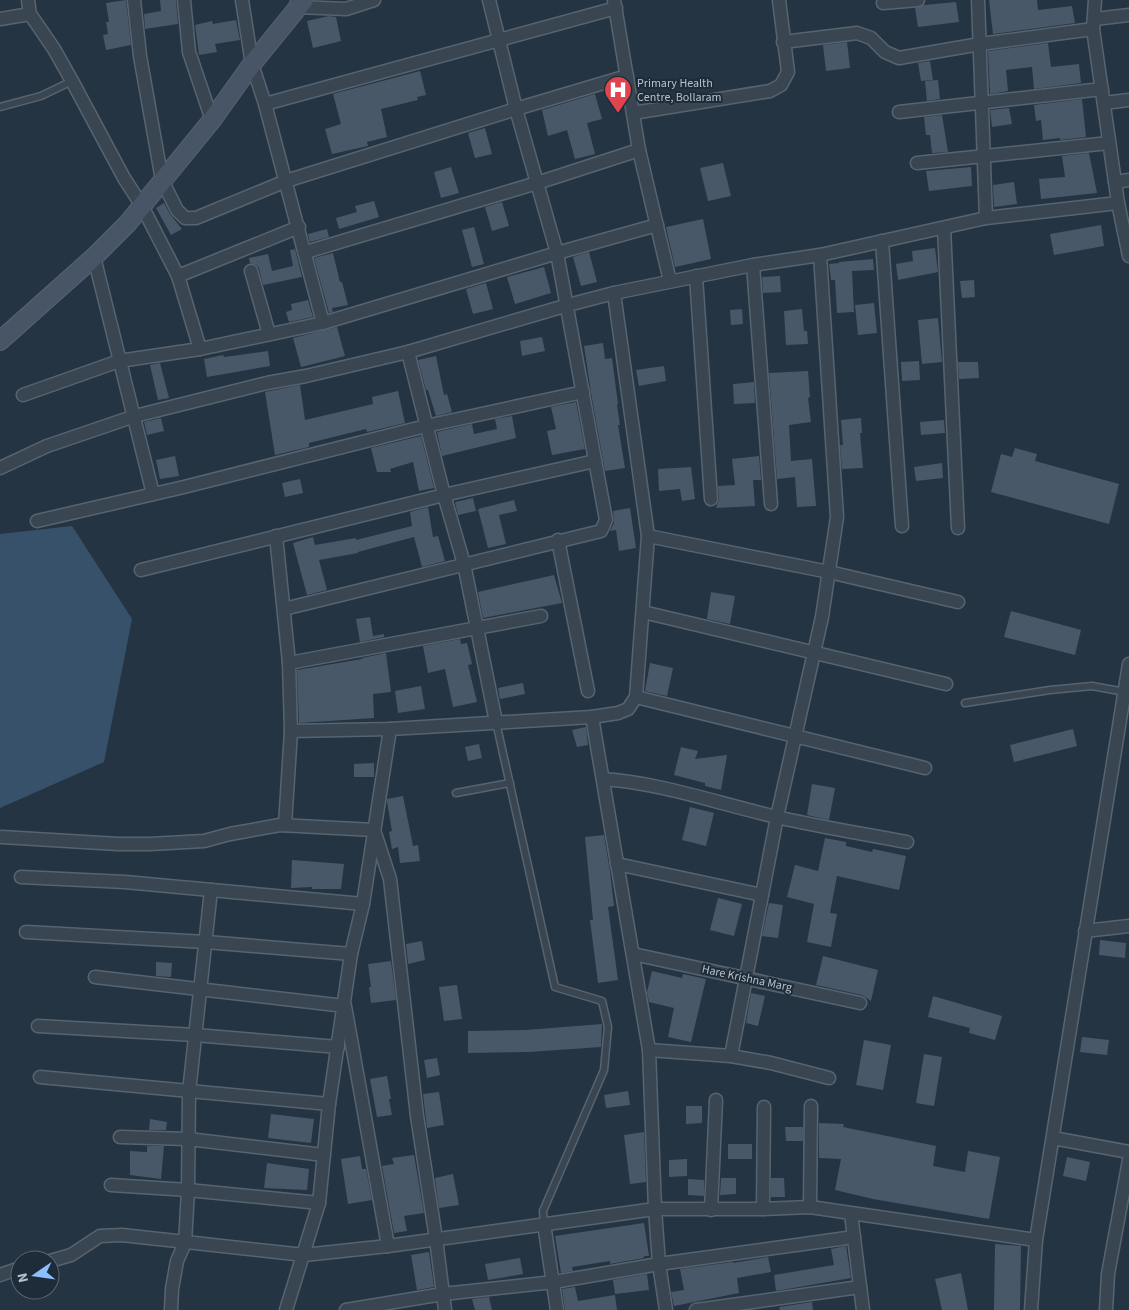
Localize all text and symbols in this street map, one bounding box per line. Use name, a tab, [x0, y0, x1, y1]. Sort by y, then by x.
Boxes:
hospital icon: Primary Health Centre, Bollaram	[603, 75, 633, 114]
place label: Primary Health Centre, Bollaram	[637, 75, 721, 106]
street label: Hare Krishna Marg	[700, 961, 794, 996]
north arrow	[10, 1250, 60, 1300]
text: N	[13, 1271, 34, 1284]

